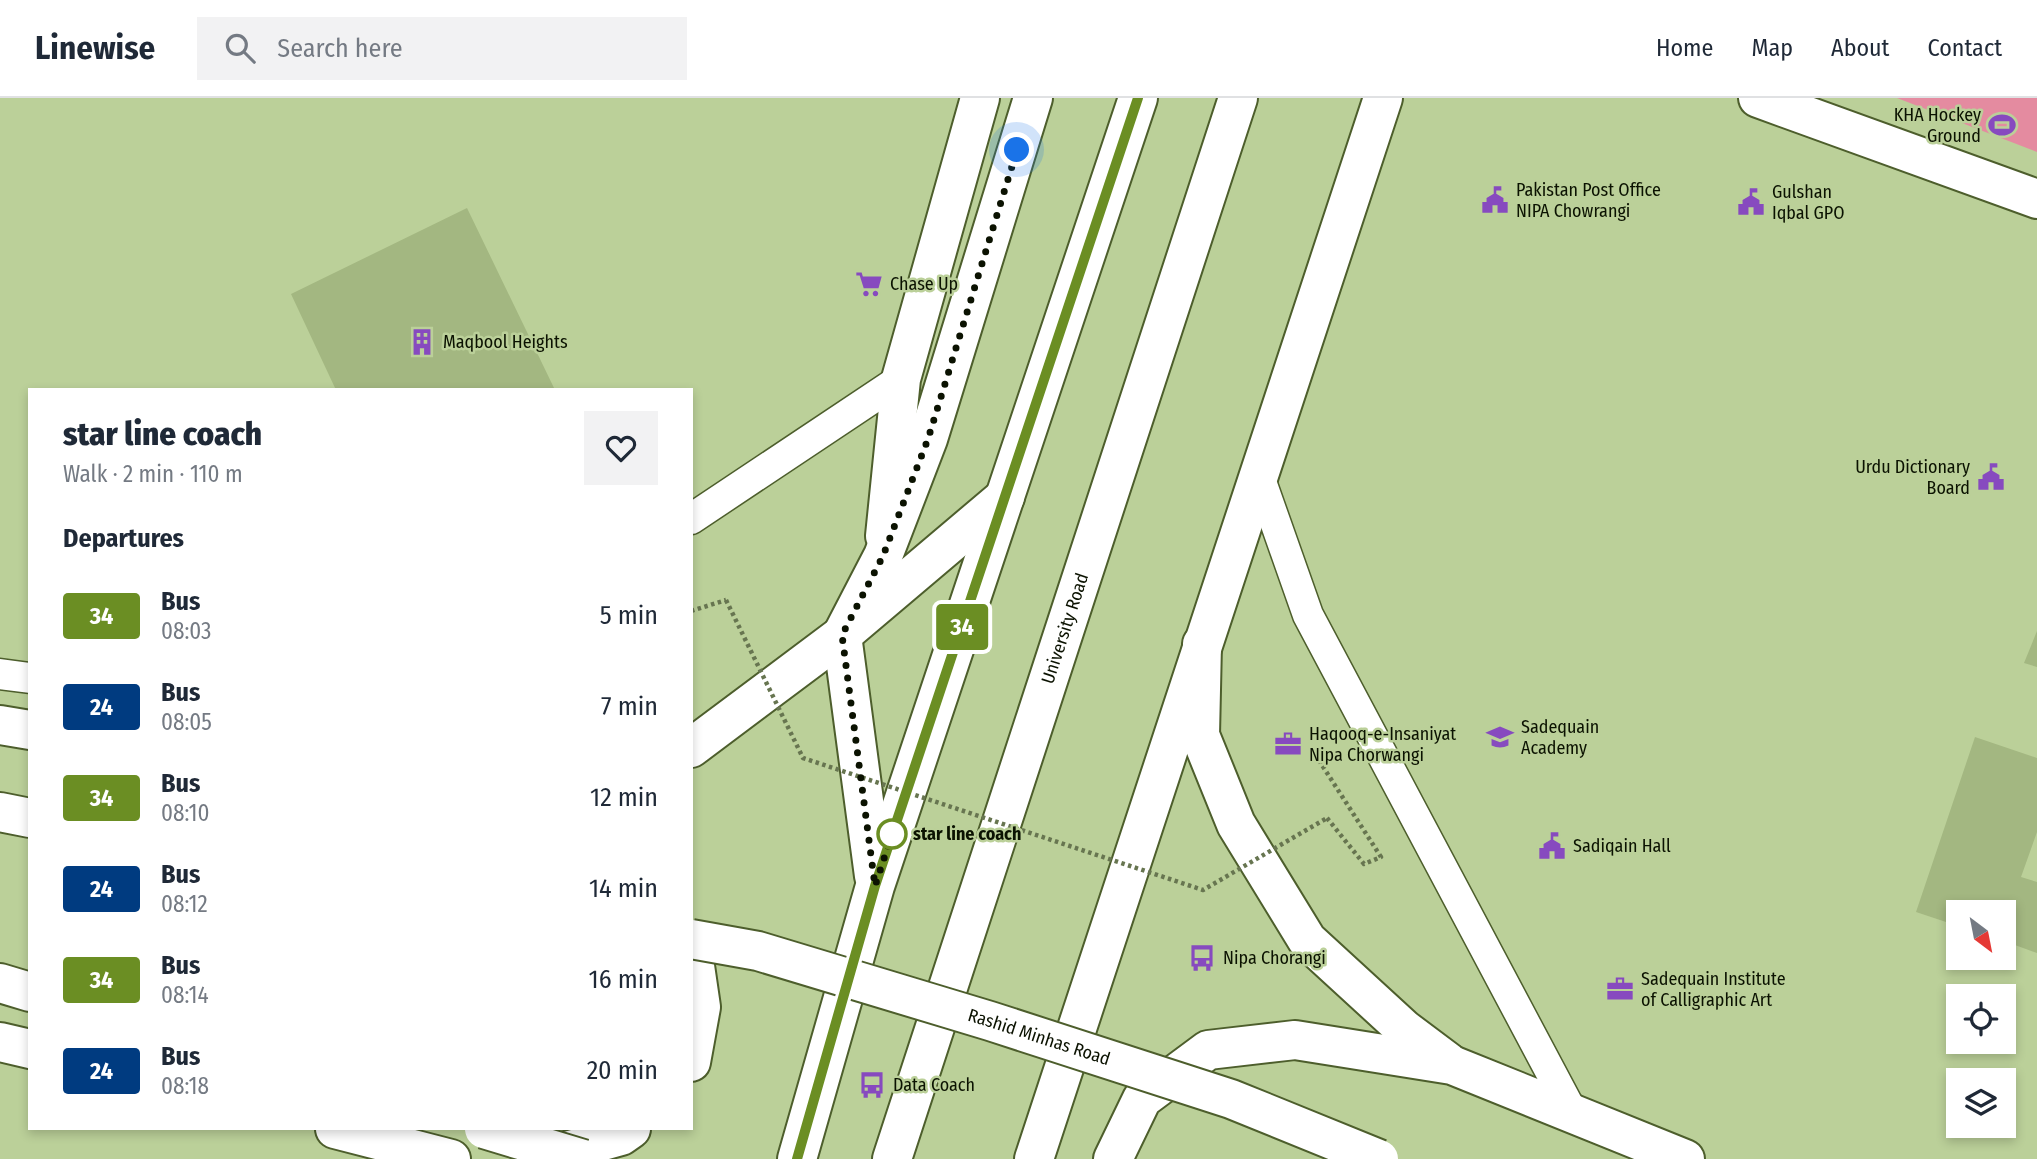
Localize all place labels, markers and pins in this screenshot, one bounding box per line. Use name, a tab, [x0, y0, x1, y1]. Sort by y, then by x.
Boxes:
place label: KHA Hockey Ground	[1894, 104, 1981, 147]
sports icon: KHA Hockey Ground	[1987, 110, 2017, 140]
place label: Pakistan Post Office NIPA Chowrangi	[1516, 179, 1661, 222]
place label: Gulshan Iqbal GPO	[1772, 181, 1844, 224]
public building icon: Pakistan Post Office NIPA Chowrangi	[1480, 185, 1510, 215]
public building icon: Gulshan Iqbal GPO	[1736, 187, 1766, 217]
supermarket icon: Chase Up	[854, 269, 884, 299]
place label: Chase Up	[890, 273, 958, 295]
building icon: Maqbool Heights	[407, 327, 437, 357]
place label: Maqbool Heights	[443, 331, 568, 353]
place label: Urdu Dictionary Board	[1855, 456, 1970, 499]
public building icon: Urdu Dictionary Board	[1976, 462, 2006, 492]
place label: Sadequain Academy	[1521, 716, 1599, 759]
school or university icon: Sadequain Academy	[1485, 722, 1515, 752]
place label: Haqooq-e-Insaniyat Nipa Chorwangi	[1309, 723, 1456, 766]
office icon: Haqooq-e-Insaniyat Nipa Chorwangi	[1273, 729, 1303, 759]
marker: star line coach	[877, 819, 907, 849]
place label: star line coach	[913, 823, 1021, 845]
public building icon: Sadiqain Hall	[1537, 831, 1567, 861]
place label: Sadiqain Hall	[1573, 835, 1671, 857]
bus stop icon: Nipa Chorangi	[1187, 943, 1217, 973]
place label: Nipa Chorangi	[1223, 947, 1326, 969]
place label: Sadequain Institute of Calligraphic Art	[1641, 968, 1786, 1011]
office icon: Sadequain Institute of Calligraphic Art	[1605, 974, 1635, 1004]
bus stop icon: Data Coach	[857, 1070, 887, 1100]
place label: Data Coach	[893, 1074, 975, 1096]

